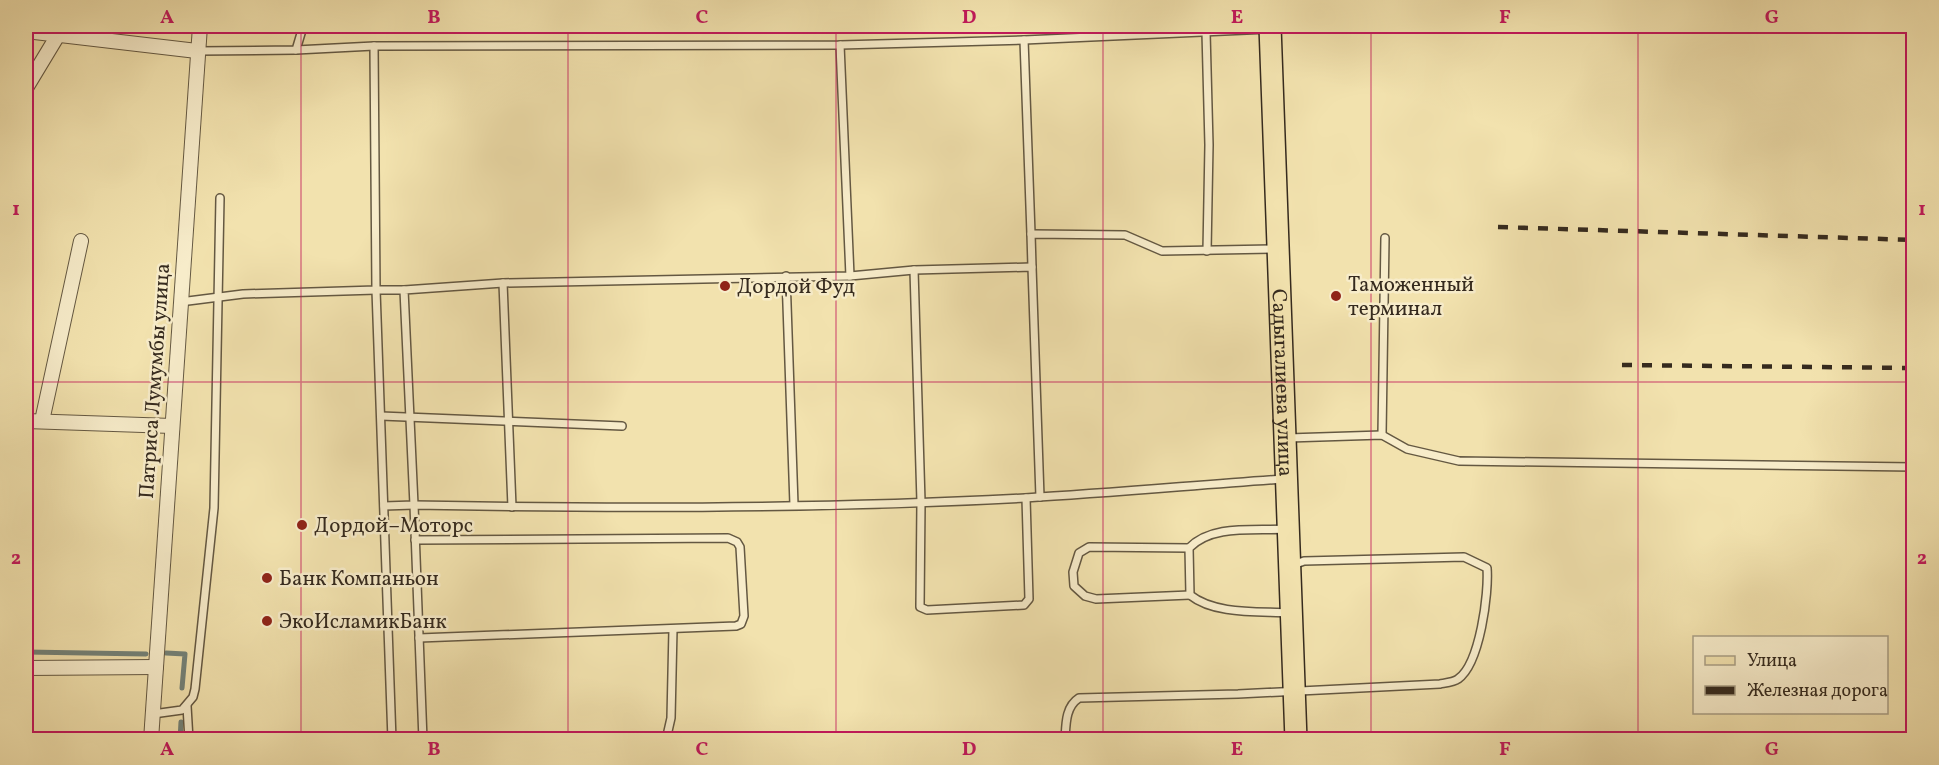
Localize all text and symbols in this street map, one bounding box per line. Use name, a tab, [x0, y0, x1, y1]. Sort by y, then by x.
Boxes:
text: A	[160, 4, 174, 32]
text: B	[427, 4, 441, 32]
text: C	[696, 4, 709, 32]
text: D	[962, 4, 976, 32]
text: E	[1231, 4, 1243, 32]
text: F	[1499, 4, 1511, 32]
text: G	[1765, 4, 1779, 32]
text: 1	[12, 196, 20, 224]
text: 1	[1918, 196, 1926, 224]
street label: Патриса Лумумбы улица	[133, 262, 178, 500]
place label: Таможенный терминал	[1348, 271, 1474, 324]
place label: Дордой Фуд	[737, 273, 855, 302]
marker: Дордой Фуд	[718, 279, 732, 293]
street label: Садыгалиева улица	[1264, 288, 1299, 477]
marker: Таможенный терминал	[1329, 289, 1343, 303]
place label: Дордой–Моторс	[314, 512, 473, 541]
marker: Дордой–Моторс	[295, 518, 309, 532]
text: 2	[11, 545, 21, 573]
text: 2	[1917, 545, 1927, 573]
place label: Банк Компаньон	[279, 565, 439, 594]
marker: Банк Компаньон	[260, 571, 274, 585]
place label: ЭкоИсламикБанк	[279, 608, 447, 637]
marker: ЭкоИсламикБанк	[260, 614, 274, 628]
legend	[1693, 636, 1888, 714]
text: Улица	[1747, 649, 1797, 674]
text: Железная дорога	[1747, 679, 1888, 704]
text: A	[160, 736, 174, 764]
text: B	[427, 736, 441, 764]
text: C	[696, 736, 709, 764]
text: D	[962, 736, 976, 764]
text: E	[1231, 736, 1243, 764]
text: F	[1499, 736, 1511, 764]
text: G	[1765, 736, 1779, 764]

